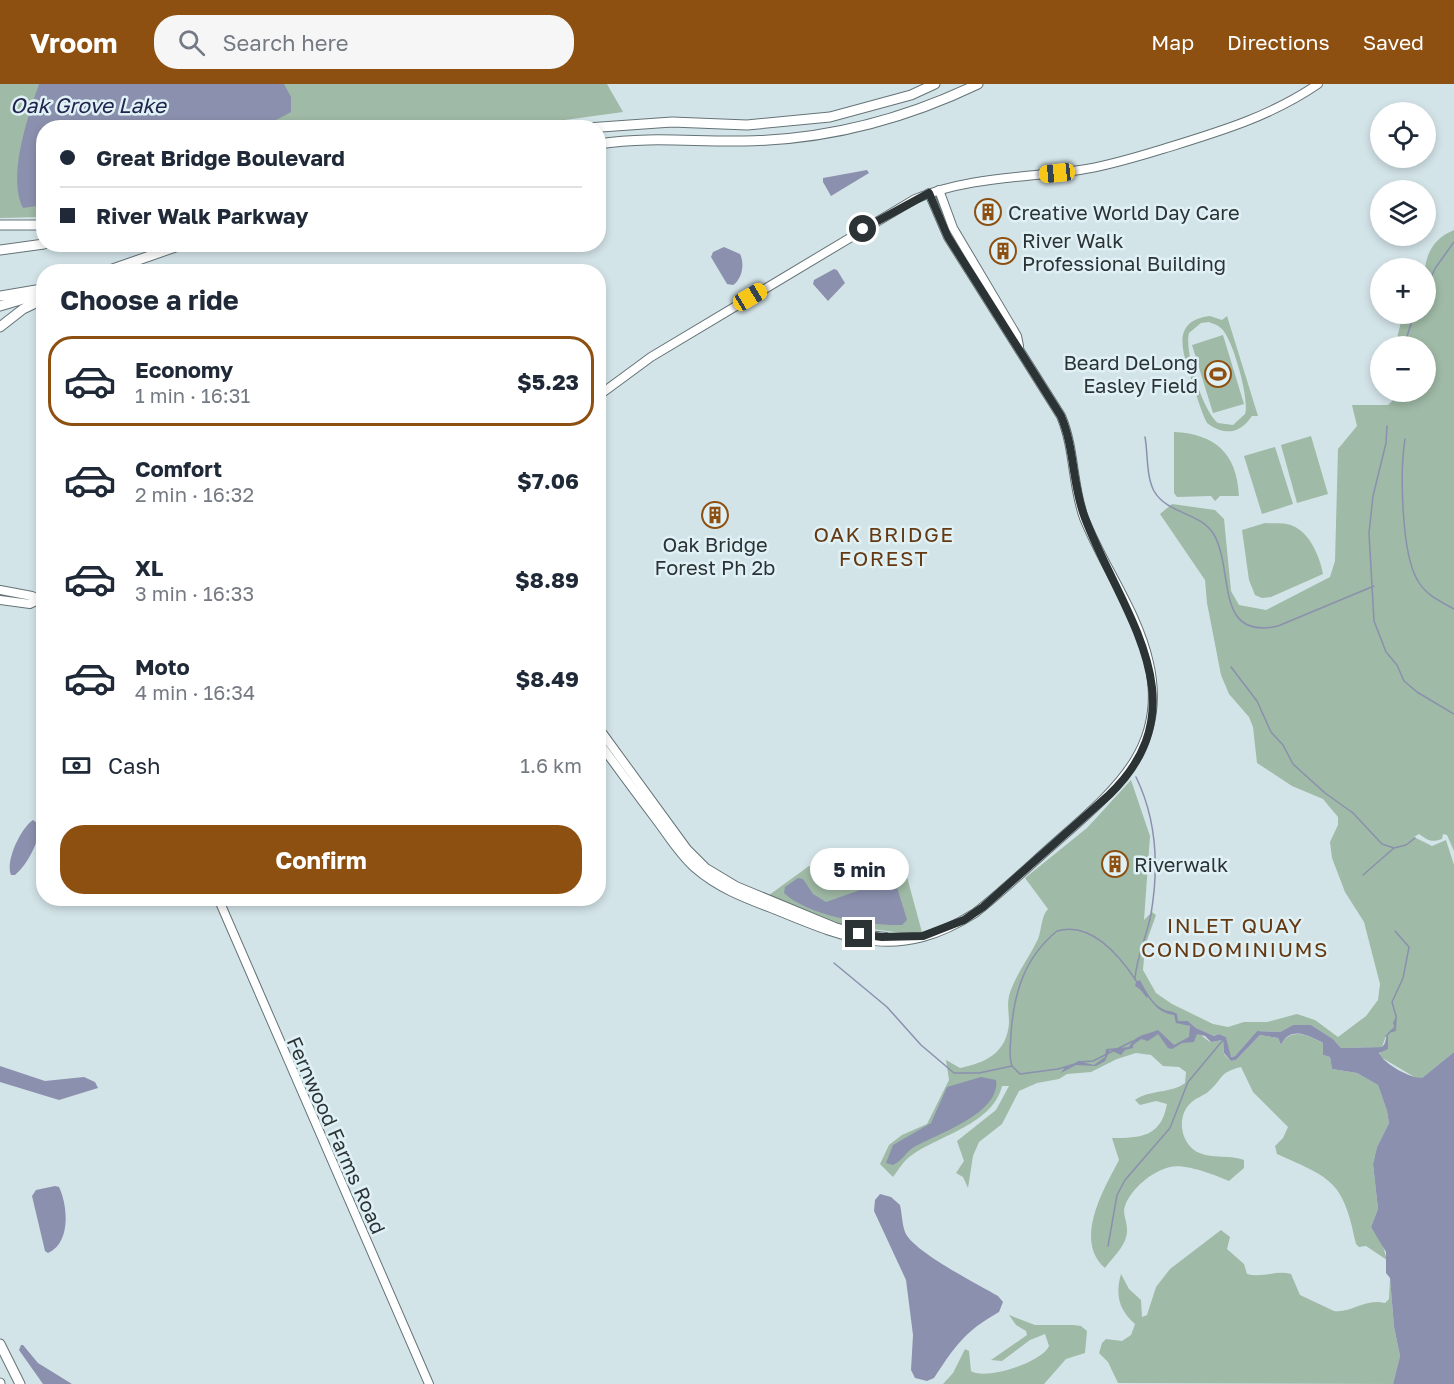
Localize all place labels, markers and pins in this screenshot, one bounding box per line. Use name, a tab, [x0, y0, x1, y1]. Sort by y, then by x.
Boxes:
building icon: Creative World Day Care	[973, 197, 1003, 227]
place label: Creative World Day Care	[1008, 200, 1240, 224]
place label: River Walk Professional Building	[1022, 228, 1226, 275]
building icon: River Walk Professional Building	[988, 236, 1018, 266]
place label: Beard DeLong Easley Field	[1063, 350, 1198, 397]
sports icon: Beard DeLong Easley Field	[1203, 359, 1233, 389]
building icon: Oak Bridge Forest Ph 2b	[700, 500, 730, 530]
place label: Oak Bridge Forest Ph 2b	[655, 532, 775, 579]
building icon: Riverwalk	[1100, 849, 1130, 879]
place label: Riverwalk	[1134, 852, 1228, 876]

